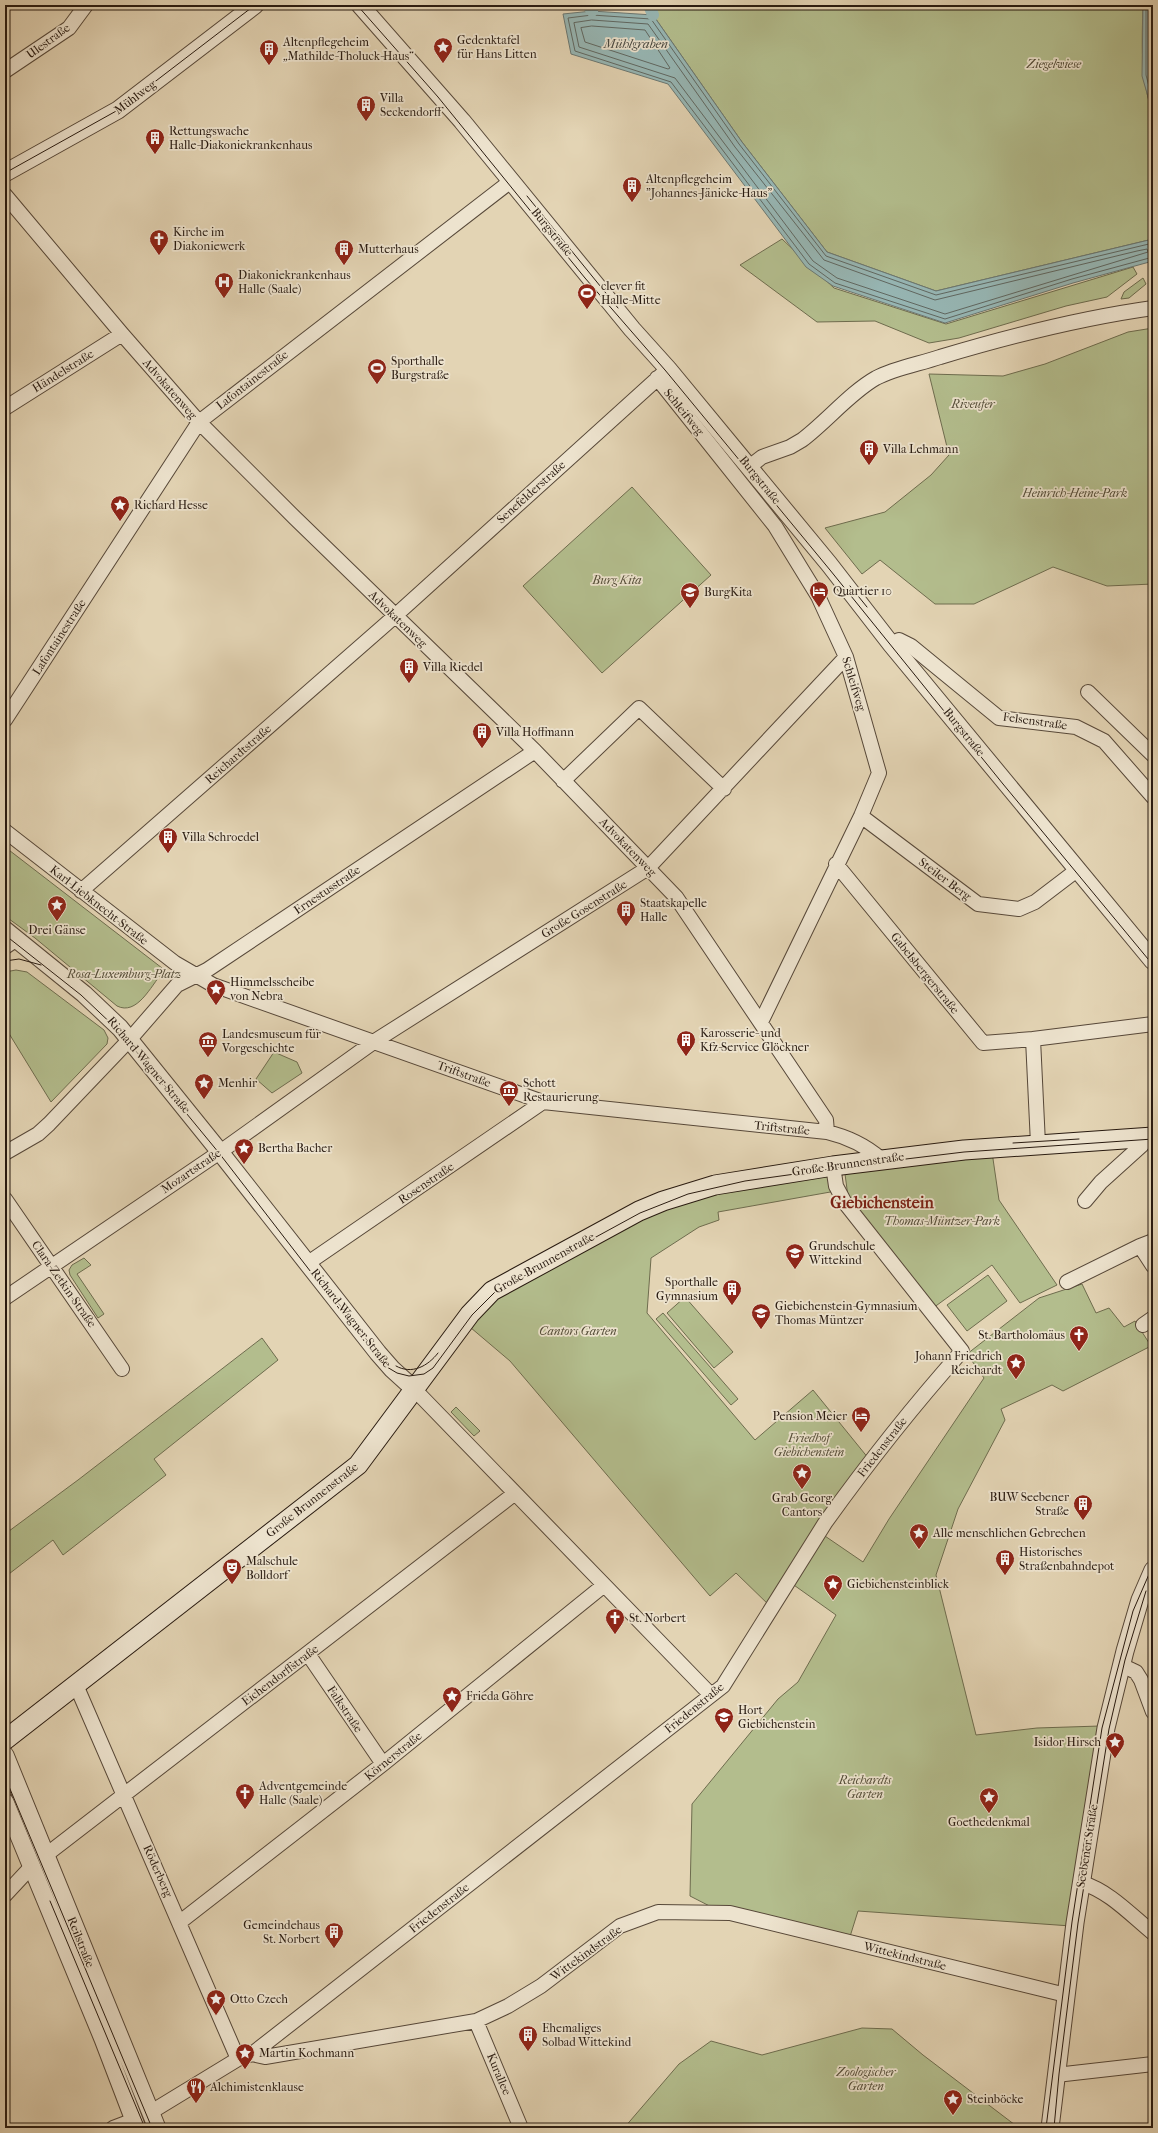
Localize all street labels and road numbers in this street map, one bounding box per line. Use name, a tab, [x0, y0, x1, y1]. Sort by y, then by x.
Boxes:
street label: Ulestraße	[24, 20, 73, 61]
street label: Mühlweg	[111, 76, 159, 117]
street label: Burgstraße	[528, 205, 576, 259]
street label: Händelstraße	[30, 347, 96, 395]
street label: Lafontainestraße	[213, 347, 291, 412]
street label: Advokatenweg	[139, 355, 200, 423]
street label: Schleifweg	[661, 386, 707, 439]
street label: Burgstraße	[736, 453, 784, 507]
street label: Senefelderstraße	[494, 458, 568, 526]
street label: Advokatenweg	[365, 587, 430, 651]
street label: Lafontainestraße	[29, 596, 89, 678]
street label: Schleifweg	[839, 655, 869, 713]
street label: Burgstraße	[940, 705, 988, 759]
street label: Felsenstraße	[1002, 710, 1068, 732]
street label: Reichardtstraße	[202, 721, 274, 787]
street label: Advokatenweg	[596, 814, 660, 879]
street label: Steiler Berg	[916, 855, 974, 904]
street label: Karl-Liebknecht-Straße	[47, 862, 151, 948]
street label: Ernestusstraße	[291, 863, 363, 917]
street label: Große Gosenstraße	[539, 877, 629, 941]
street label: Gabelsbergerstraße	[888, 930, 962, 1017]
street label: Richard-Wagner-Straße	[104, 1014, 194, 1116]
street label: Triftstraße	[435, 1058, 493, 1090]
street label: Triftstraße	[753, 1118, 811, 1138]
street label: Mozartstraße	[158, 1146, 224, 1196]
street label: Große Brunnenstraße	[791, 1149, 905, 1179]
street label: Rosenstraße	[396, 1159, 456, 1207]
street label: Große Brunnenstraße	[491, 1229, 597, 1297]
street label: Clara-Zetkin-Straße	[29, 1238, 99, 1330]
street label: Richard-Wagner-Straße	[308, 1266, 394, 1370]
street label: Friedenstraße	[854, 1414, 910, 1480]
street label: Große Brunnenstraße	[263, 1460, 361, 1540]
street label: Eichendorffstraße	[239, 1642, 321, 1708]
street label: Friedenstraße	[662, 1680, 727, 1736]
street label: Falkstraße	[324, 1683, 366, 1735]
street label: Körnerstraße	[362, 1729, 424, 1783]
street label: Seebener Straße	[1073, 1803, 1101, 1889]
street label: Röderberg	[140, 1843, 176, 1900]
street label: Friedenstraße	[406, 1880, 472, 1936]
street label: Reilstraße	[65, 1915, 97, 1969]
street label: Wittekindstraße	[547, 1922, 624, 1984]
street label: Wittekindstraße	[861, 1939, 948, 1973]
street label: Kurallee	[484, 2051, 514, 2097]

